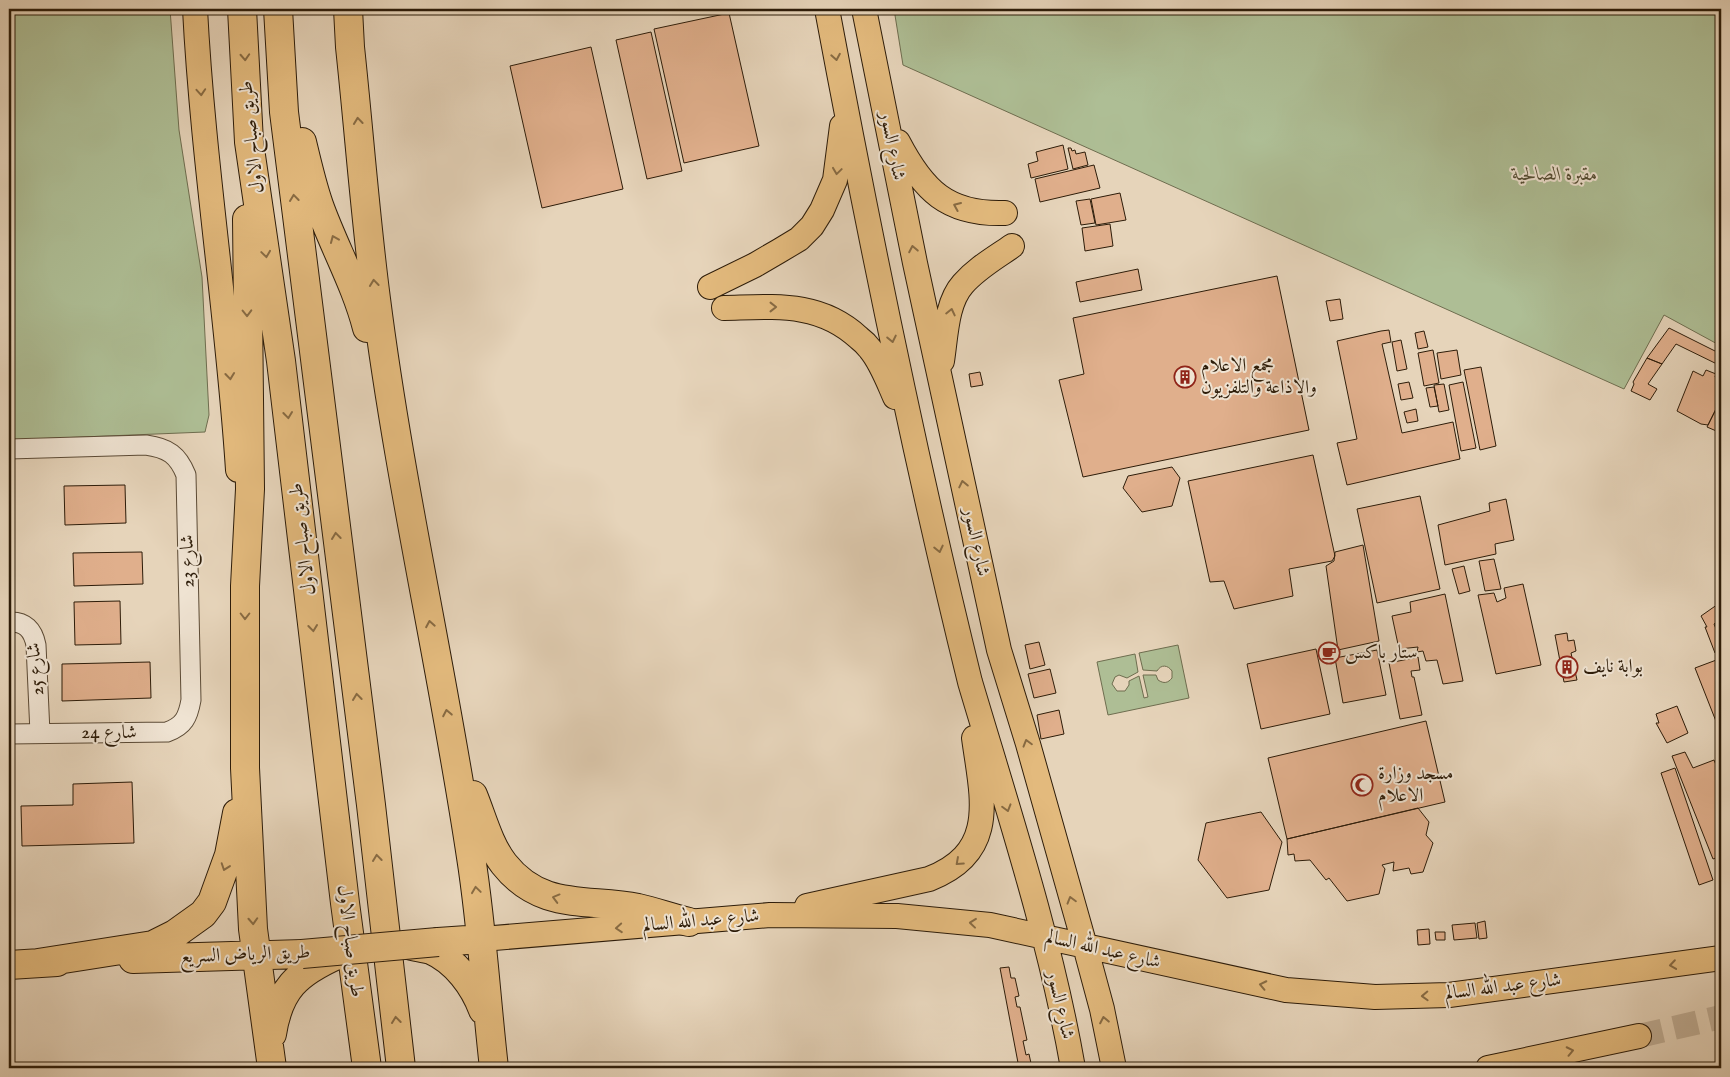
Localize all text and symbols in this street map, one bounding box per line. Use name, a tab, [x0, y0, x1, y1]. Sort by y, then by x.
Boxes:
one-way arrow	[830, 52, 841, 61]
one-way arrow	[239, 54, 250, 62]
street label: طريق صباح الاول	[234, 79, 274, 195]
one-way arrow	[195, 89, 206, 97]
street label: شارع السور	[871, 108, 910, 183]
one-way arrow	[353, 117, 364, 125]
park label: مقبرة الصالحية	[1510, 163, 1598, 187]
one-way arrow	[832, 166, 842, 175]
one-way arrow	[289, 194, 300, 202]
one-way arrow	[953, 201, 962, 212]
one-way arrow	[329, 235, 340, 244]
one-way arrow	[908, 245, 918, 253]
one-way arrow	[260, 249, 270, 258]
one-way arrow	[369, 279, 380, 287]
one-way arrow	[769, 302, 777, 312]
one-way arrow	[945, 308, 956, 317]
one-way arrow	[242, 310, 252, 318]
one-way arrow	[887, 335, 897, 344]
place label: مجمع الاعلام والاذاعة والتلفزيون	[1201, 354, 1317, 400]
building icon: مجمع الاعلام والاذاعة والتلفزيون	[1173, 365, 1197, 389]
one-way arrow	[224, 372, 235, 380]
one-way arrow	[282, 411, 293, 419]
one-way arrow	[958, 479, 969, 488]
street label: طريق صباح الاول	[284, 481, 326, 597]
street label: شارع السور	[955, 504, 995, 579]
one-way arrow	[332, 532, 342, 540]
street label: شارع 23	[176, 534, 202, 588]
one-way arrow	[933, 545, 944, 554]
one-way arrow	[240, 612, 250, 620]
one-way arrow	[425, 620, 436, 629]
one-way arrow	[307, 624, 318, 632]
street label: شارع 25	[22, 641, 52, 696]
cafe icon: ستار باكس	[1317, 641, 1341, 665]
place label: ستار باكس	[1345, 641, 1418, 665]
building icon: بوابة نايف	[1555, 655, 1579, 679]
place label: بوابة نايف	[1583, 655, 1643, 679]
one-way arrow	[352, 693, 363, 701]
one-way arrow	[442, 708, 452, 717]
street label: شارع 24	[81, 721, 137, 747]
one-way arrow	[1023, 740, 1033, 748]
place label: مسجد وزارة الاعلام	[1378, 762, 1453, 811]
mosque icon: مسجد وزارة الاعلام	[1350, 773, 1374, 797]
one-way arrow	[1002, 803, 1012, 811]
one-way arrow	[372, 854, 383, 862]
one-way arrow	[955, 856, 964, 865]
one-way arrow	[221, 862, 231, 870]
street label: طريق صباح الاول	[327, 883, 369, 999]
one-way arrow	[471, 886, 482, 894]
one-way arrow	[551, 893, 560, 904]
one-way arrow	[1067, 896, 1077, 904]
street label: شارع عبد الله السالم	[641, 900, 761, 941]
one-way arrow	[247, 917, 258, 925]
one-way arrow	[969, 918, 977, 929]
street label: شارع عبد الله السالم	[1043, 921, 1164, 978]
one-way arrow	[615, 922, 623, 933]
street label: طريق الرياض السريع	[179, 941, 311, 973]
one-way arrow	[1669, 959, 1677, 970]
street label: شارع عبد الله السالم	[1443, 964, 1563, 1009]
street label: شارع السور	[1038, 966, 1080, 1042]
one-way arrow	[1259, 980, 1268, 991]
one-way arrow	[1421, 991, 1428, 1001]
one-way arrow	[391, 1016, 402, 1024]
one-way arrow	[1099, 1016, 1110, 1025]
one-way arrow	[1566, 1046, 1574, 1057]

